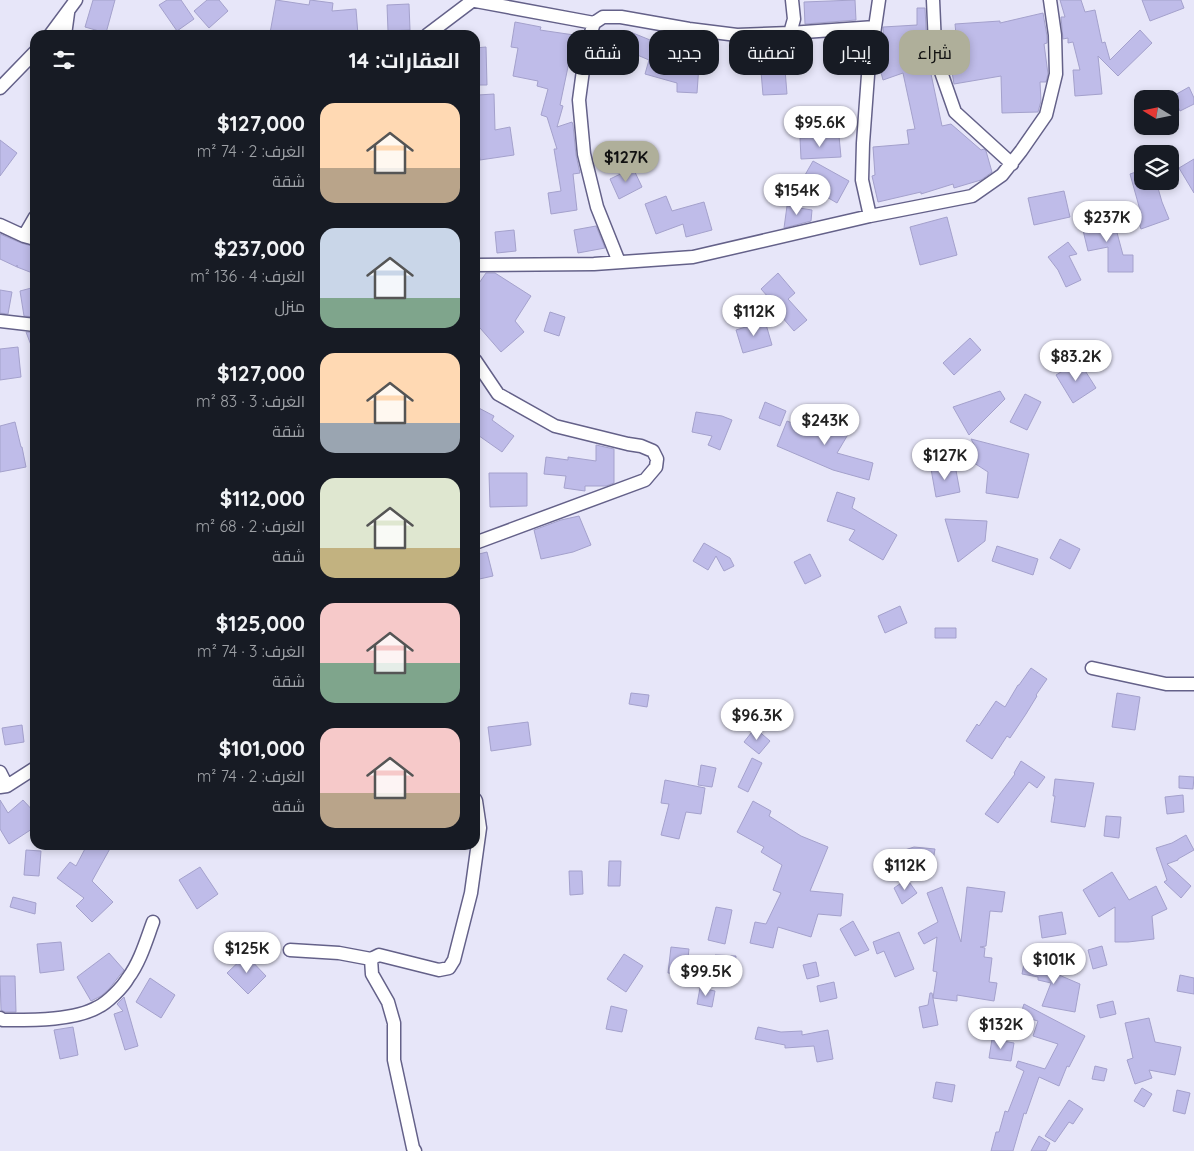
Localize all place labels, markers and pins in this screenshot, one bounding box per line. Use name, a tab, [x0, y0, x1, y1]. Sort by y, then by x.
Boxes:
pin: $95.6K	[779, 106, 861, 148]
pin: $127K	[591, 140, 661, 183]
pin: $154K	[762, 174, 832, 216]
pin: $237K	[1072, 200, 1142, 243]
pin: $112K	[719, 294, 789, 337]
pin: $83.2K	[1035, 340, 1117, 382]
pin: $243K	[790, 404, 860, 446]
pin: $127K	[910, 438, 980, 481]
pin: $96.3K	[716, 698, 798, 741]
pin: $112K	[870, 848, 940, 891]
pin: $125K	[212, 932, 282, 974]
pin: $101K	[1019, 942, 1089, 985]
pin: $99.5K	[665, 954, 747, 997]
pin: $132K	[966, 1008, 1036, 1050]

